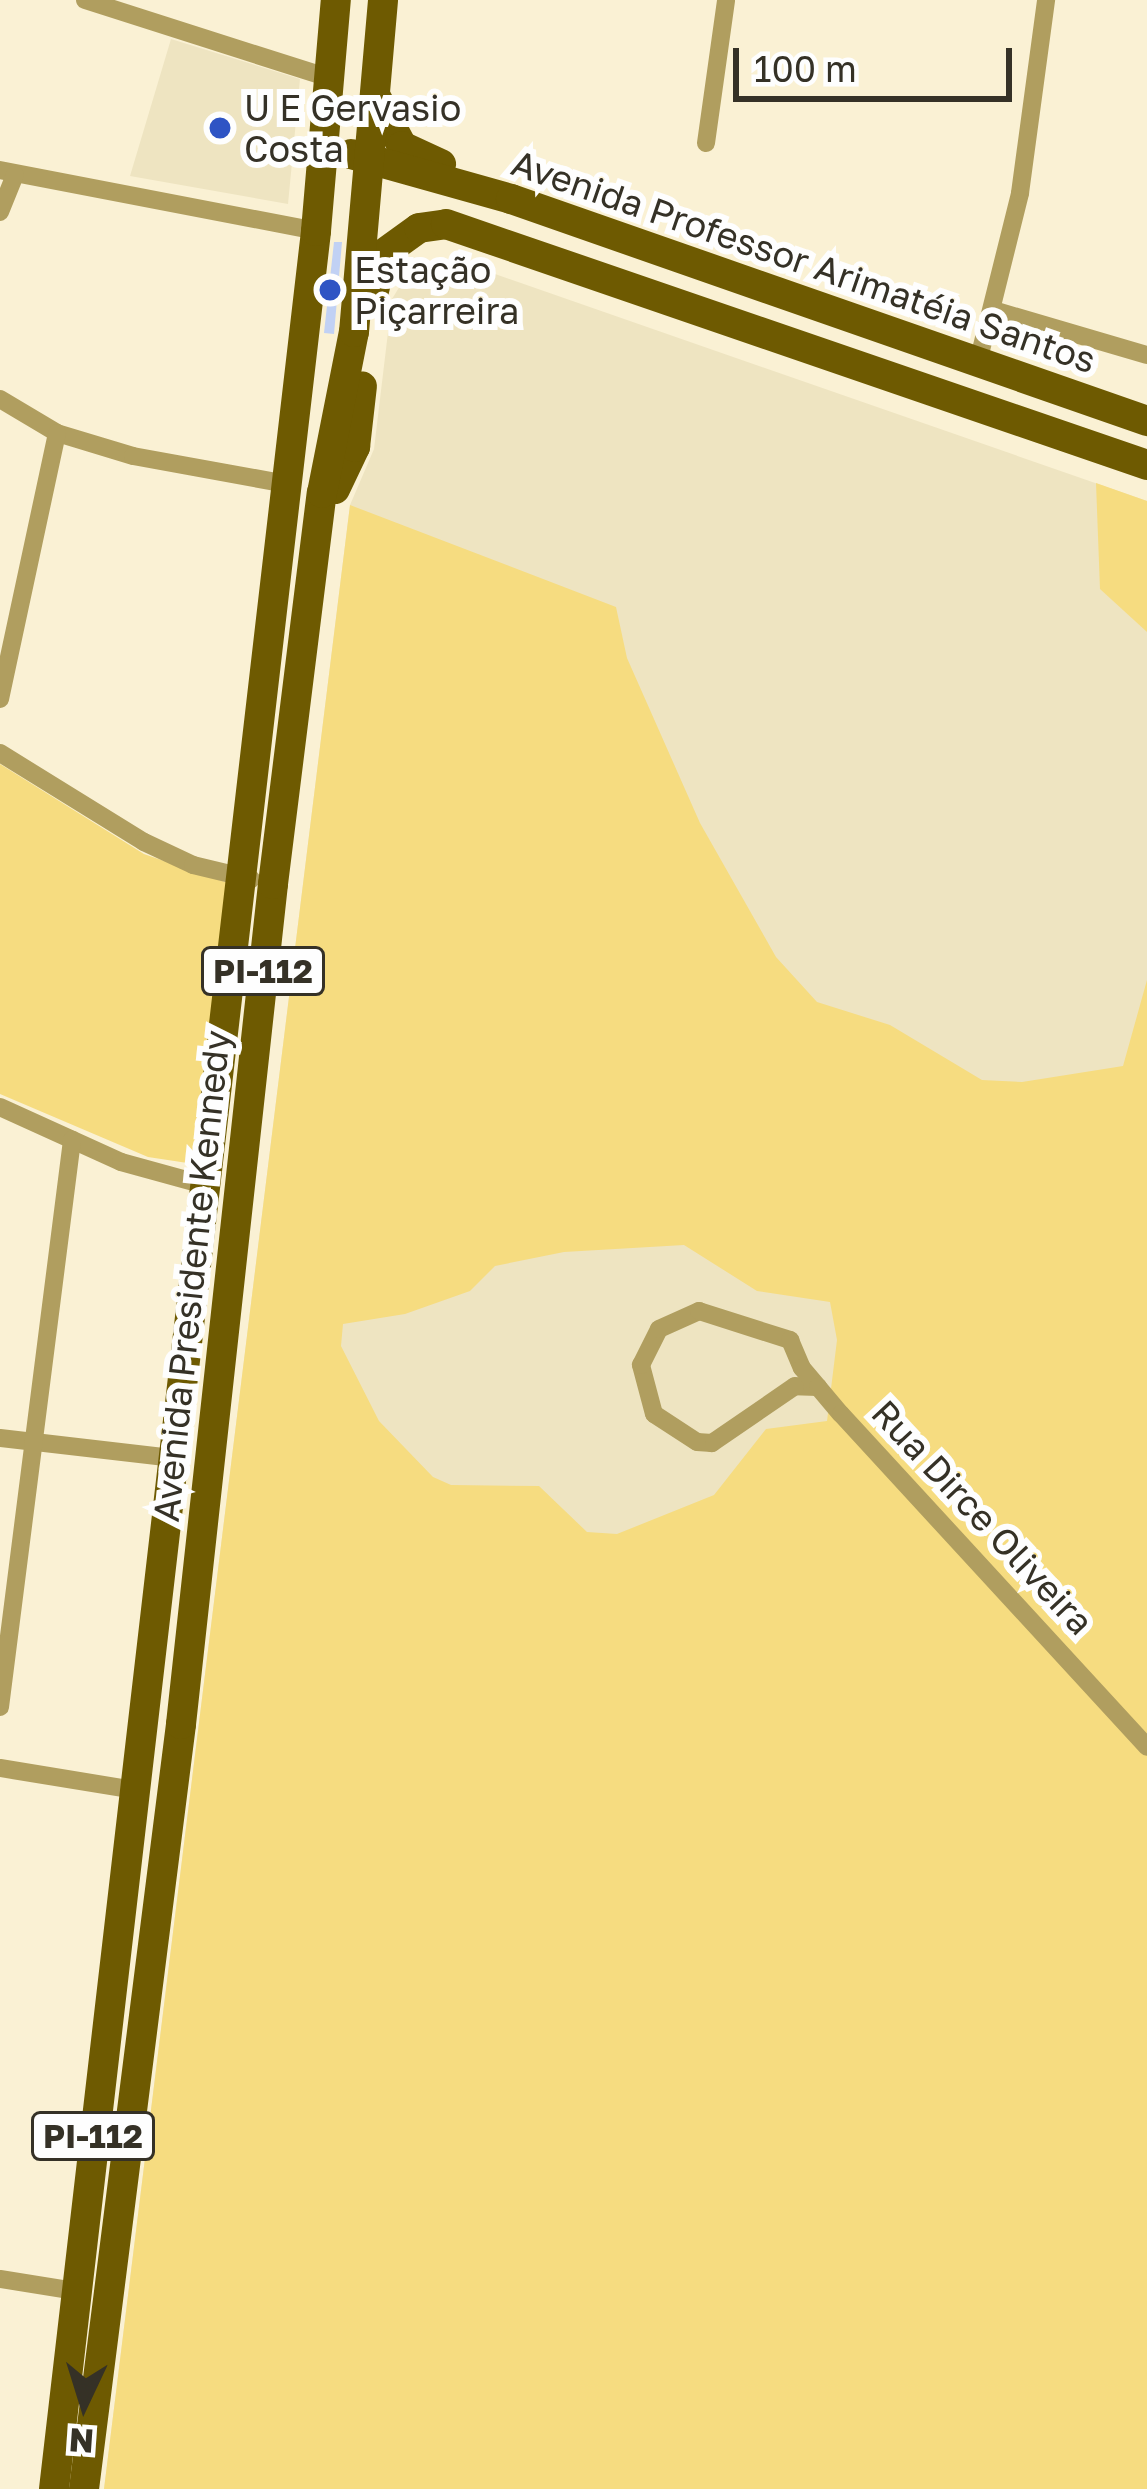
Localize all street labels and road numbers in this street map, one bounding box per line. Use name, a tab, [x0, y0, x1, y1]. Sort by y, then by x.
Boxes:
street label: Avenida Professor Arimatéia Santos	[506, 141, 1102, 381]
road number: PI-112	[200, 944, 326, 998]
street label: Avenida Presidente Kennedy	[144, 1028, 238, 1524]
street label: Rua Dirce Oliveira	[863, 1391, 1103, 1643]
road number: PI-112	[30, 2109, 156, 2163]

